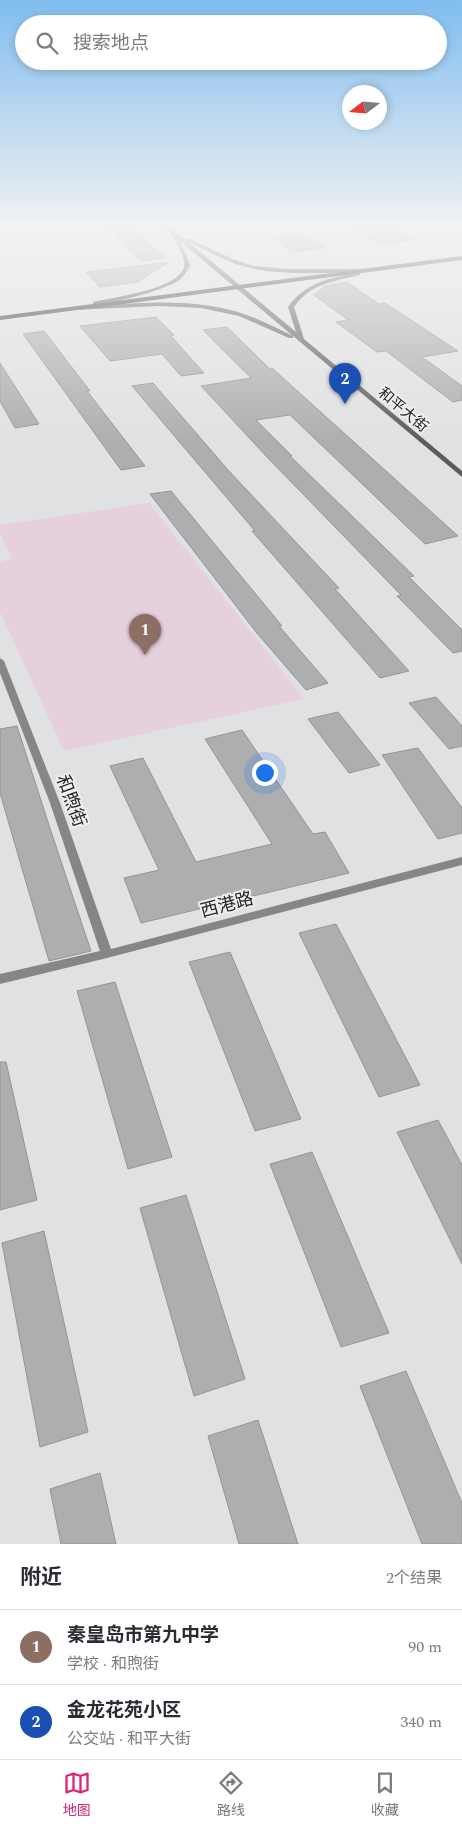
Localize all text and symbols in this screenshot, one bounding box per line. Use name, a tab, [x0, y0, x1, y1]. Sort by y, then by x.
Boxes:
search box	[15, 15, 447, 70]
icon: search	[33, 29, 61, 57]
text: 搜索地点	[73, 29, 149, 58]
north arrow	[342, 85, 387, 130]
pin: 2	[329, 363, 361, 404]
street label: 和平大街	[373, 382, 433, 438]
pin: 1	[129, 614, 161, 655]
your location	[252, 760, 278, 786]
street label: 和煦街	[49, 771, 93, 831]
street label: 西港路	[197, 885, 257, 925]
text: 附近	[20, 1562, 62, 1594]
text: 2个结果	[386, 1566, 442, 1590]
text: 秦皇岛市第九中学	[67, 1621, 219, 1650]
text: 1	[32, 1635, 40, 1659]
text: 90 m	[408, 1635, 442, 1659]
text: 学校 · 和煦街	[67, 1652, 159, 1676]
text: 金龙花苑小区	[67, 1696, 181, 1725]
text: 2	[32, 1710, 40, 1734]
text: 340 m	[400, 1710, 442, 1734]
text: 公交站 · 和平大街	[67, 1727, 191, 1751]
tab: 地图	[63, 1769, 91, 1821]
tab: 路线	[217, 1769, 245, 1821]
tab: 收藏	[371, 1769, 399, 1821]

